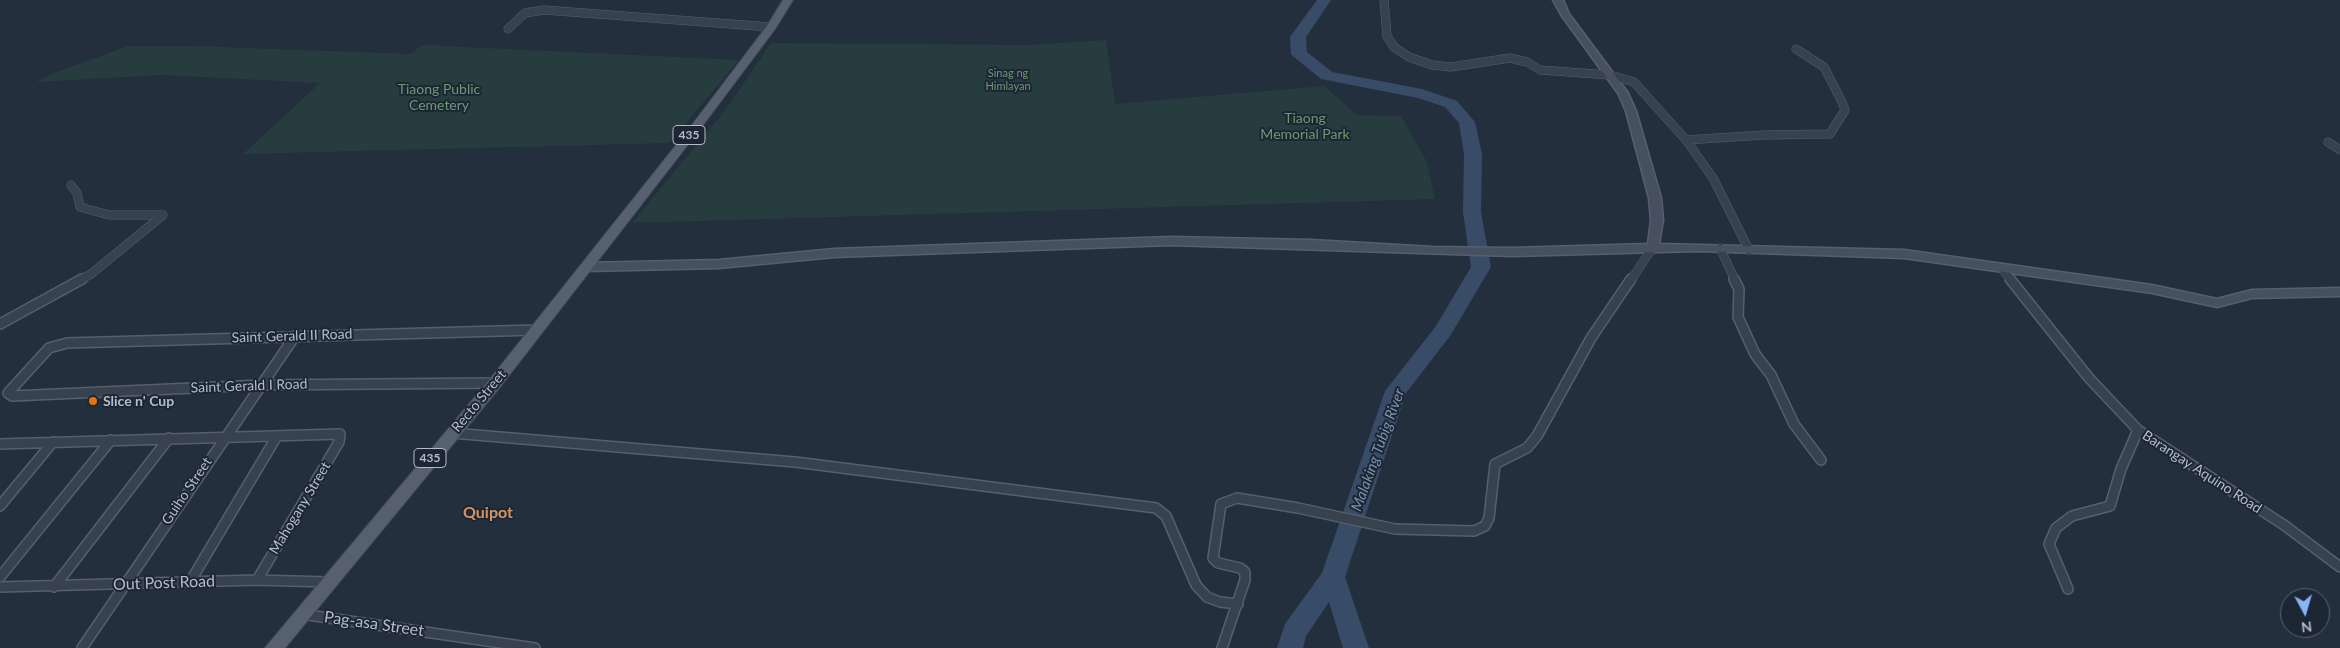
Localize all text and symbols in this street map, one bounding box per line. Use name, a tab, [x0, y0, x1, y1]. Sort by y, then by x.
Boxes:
park label: Sinag ng Himlayan	[985, 66, 1031, 92]
park label: Tiaong Public Cemetery	[398, 81, 480, 114]
park label: Tiaong Memorial Park	[1260, 110, 1350, 142]
road number: 435	[673, 126, 705, 144]
street label: Saint Gerald II Road	[231, 325, 353, 347]
street label: Recto Street	[448, 367, 510, 435]
street label: Saint Gerald I Road	[190, 376, 308, 396]
water label: Malaking Tubig River	[1347, 386, 1409, 514]
place label: Slice n' Cup	[103, 393, 174, 409]
marker: Slice n' Cup	[87, 395, 99, 407]
street label: Barangay Aquino Road	[2139, 427, 2265, 517]
road number: 435	[414, 448, 446, 468]
street label: Guiho Street	[158, 454, 216, 528]
street label: Mahogany Street	[266, 459, 334, 557]
district label: Quipot	[463, 503, 513, 523]
street label: Out Post Road	[113, 572, 215, 594]
north arrow	[2280, 588, 2330, 638]
street label: Pag-asa Street	[323, 607, 425, 641]
text: N	[2300, 618, 2313, 636]

